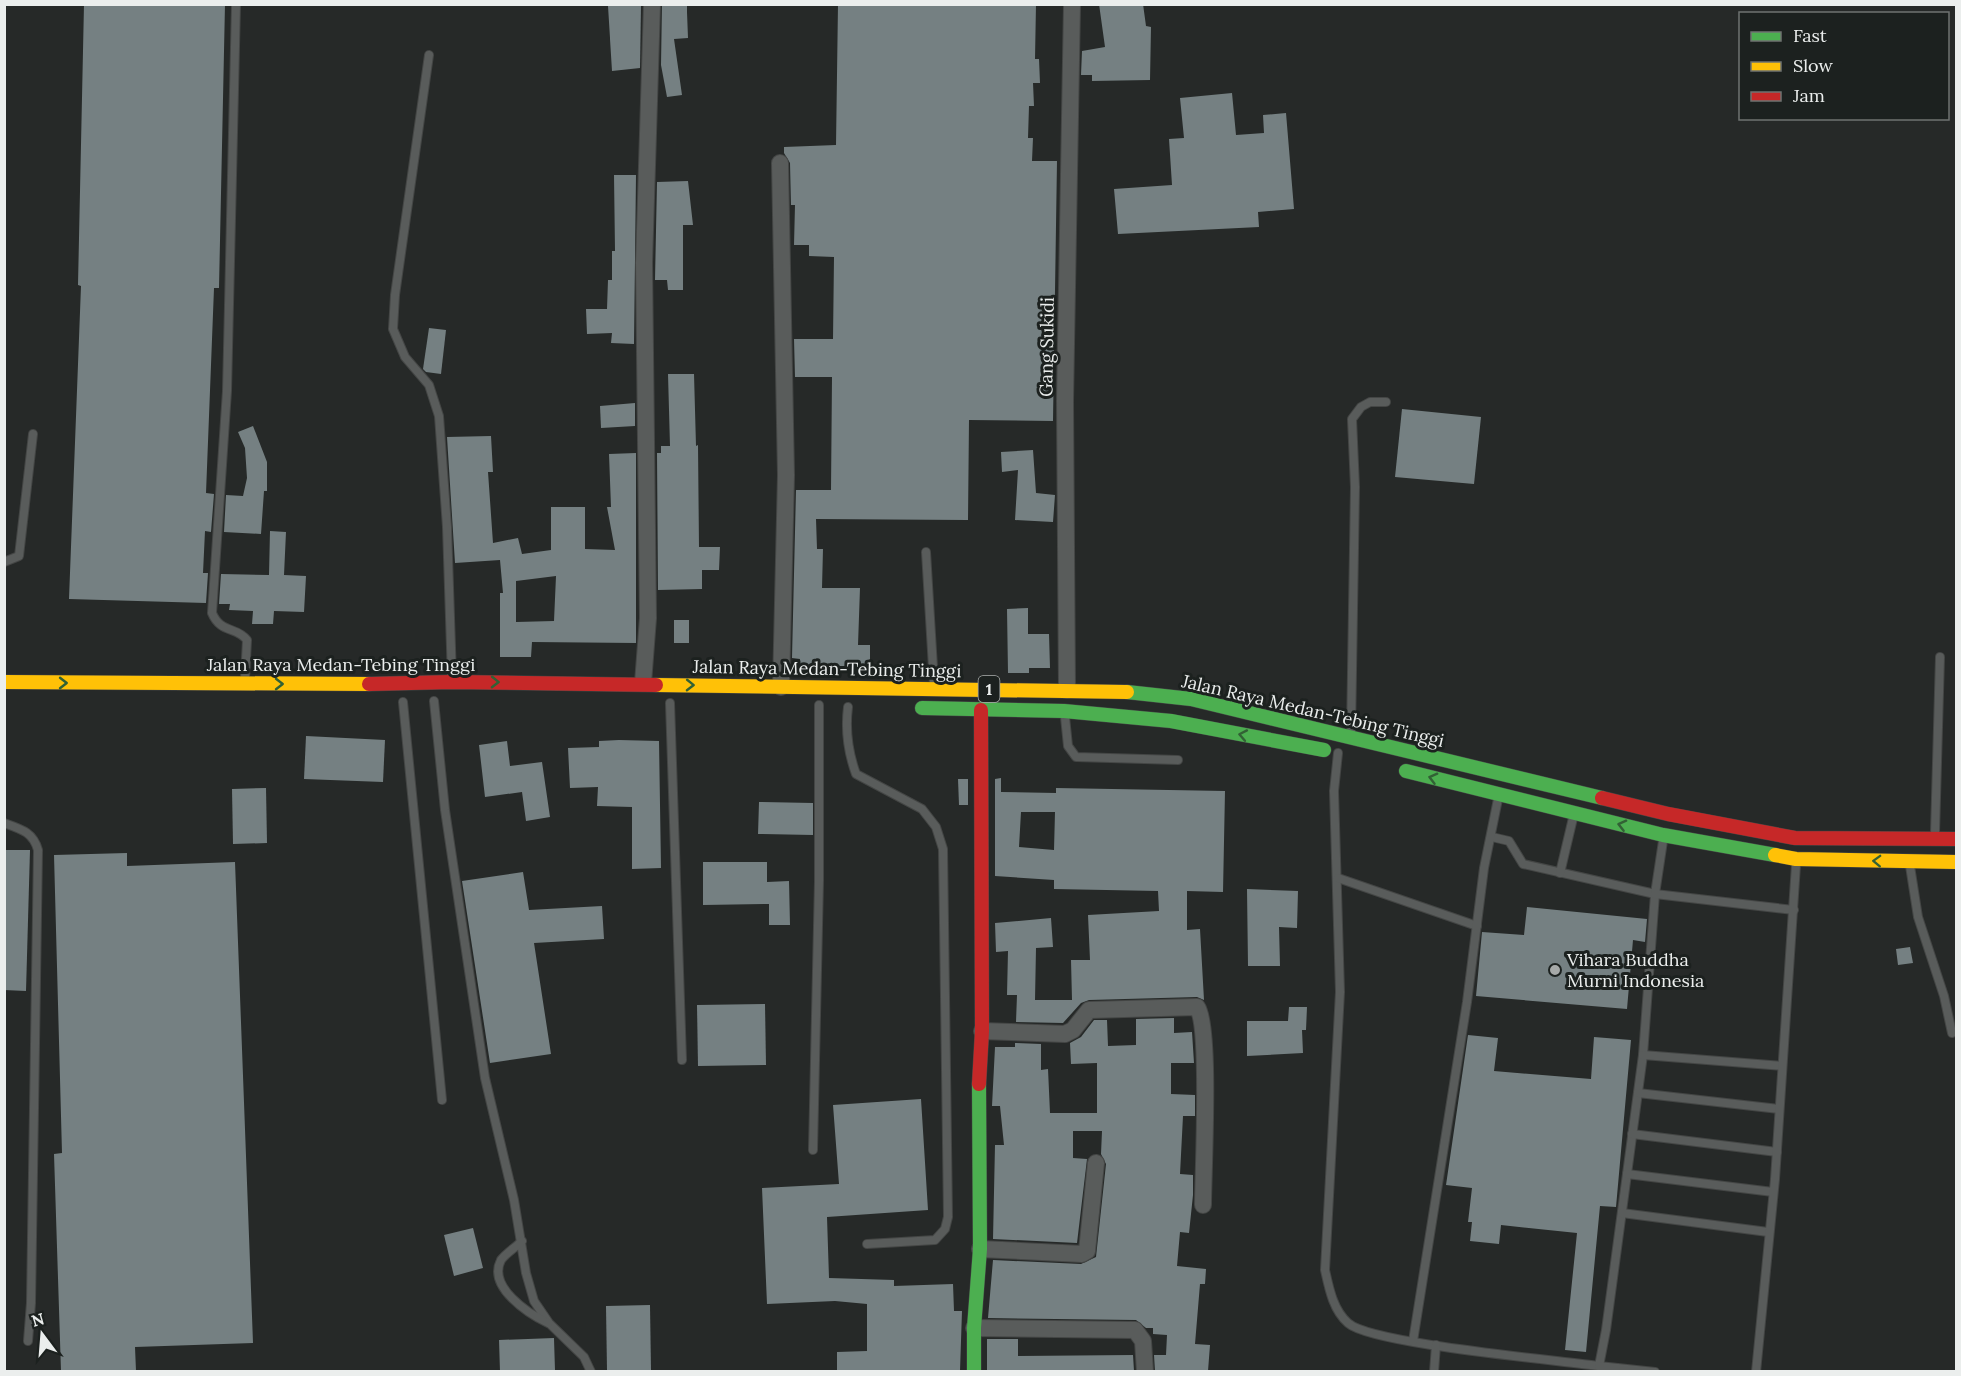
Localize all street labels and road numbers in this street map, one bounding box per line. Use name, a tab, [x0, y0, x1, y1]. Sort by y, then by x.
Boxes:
street label: Gang Sukidi	[1034, 297, 1059, 397]
street label: Jalan Raya Medan-Tebing Tinggi	[206, 653, 475, 676]
street label: Jalan Raya Medan-Tebing Tinggi	[692, 655, 962, 682]
street label: Jalan Raya Medan-Tebing Tinggi	[1179, 669, 1447, 752]
road number: 1	[978, 676, 1000, 702]

